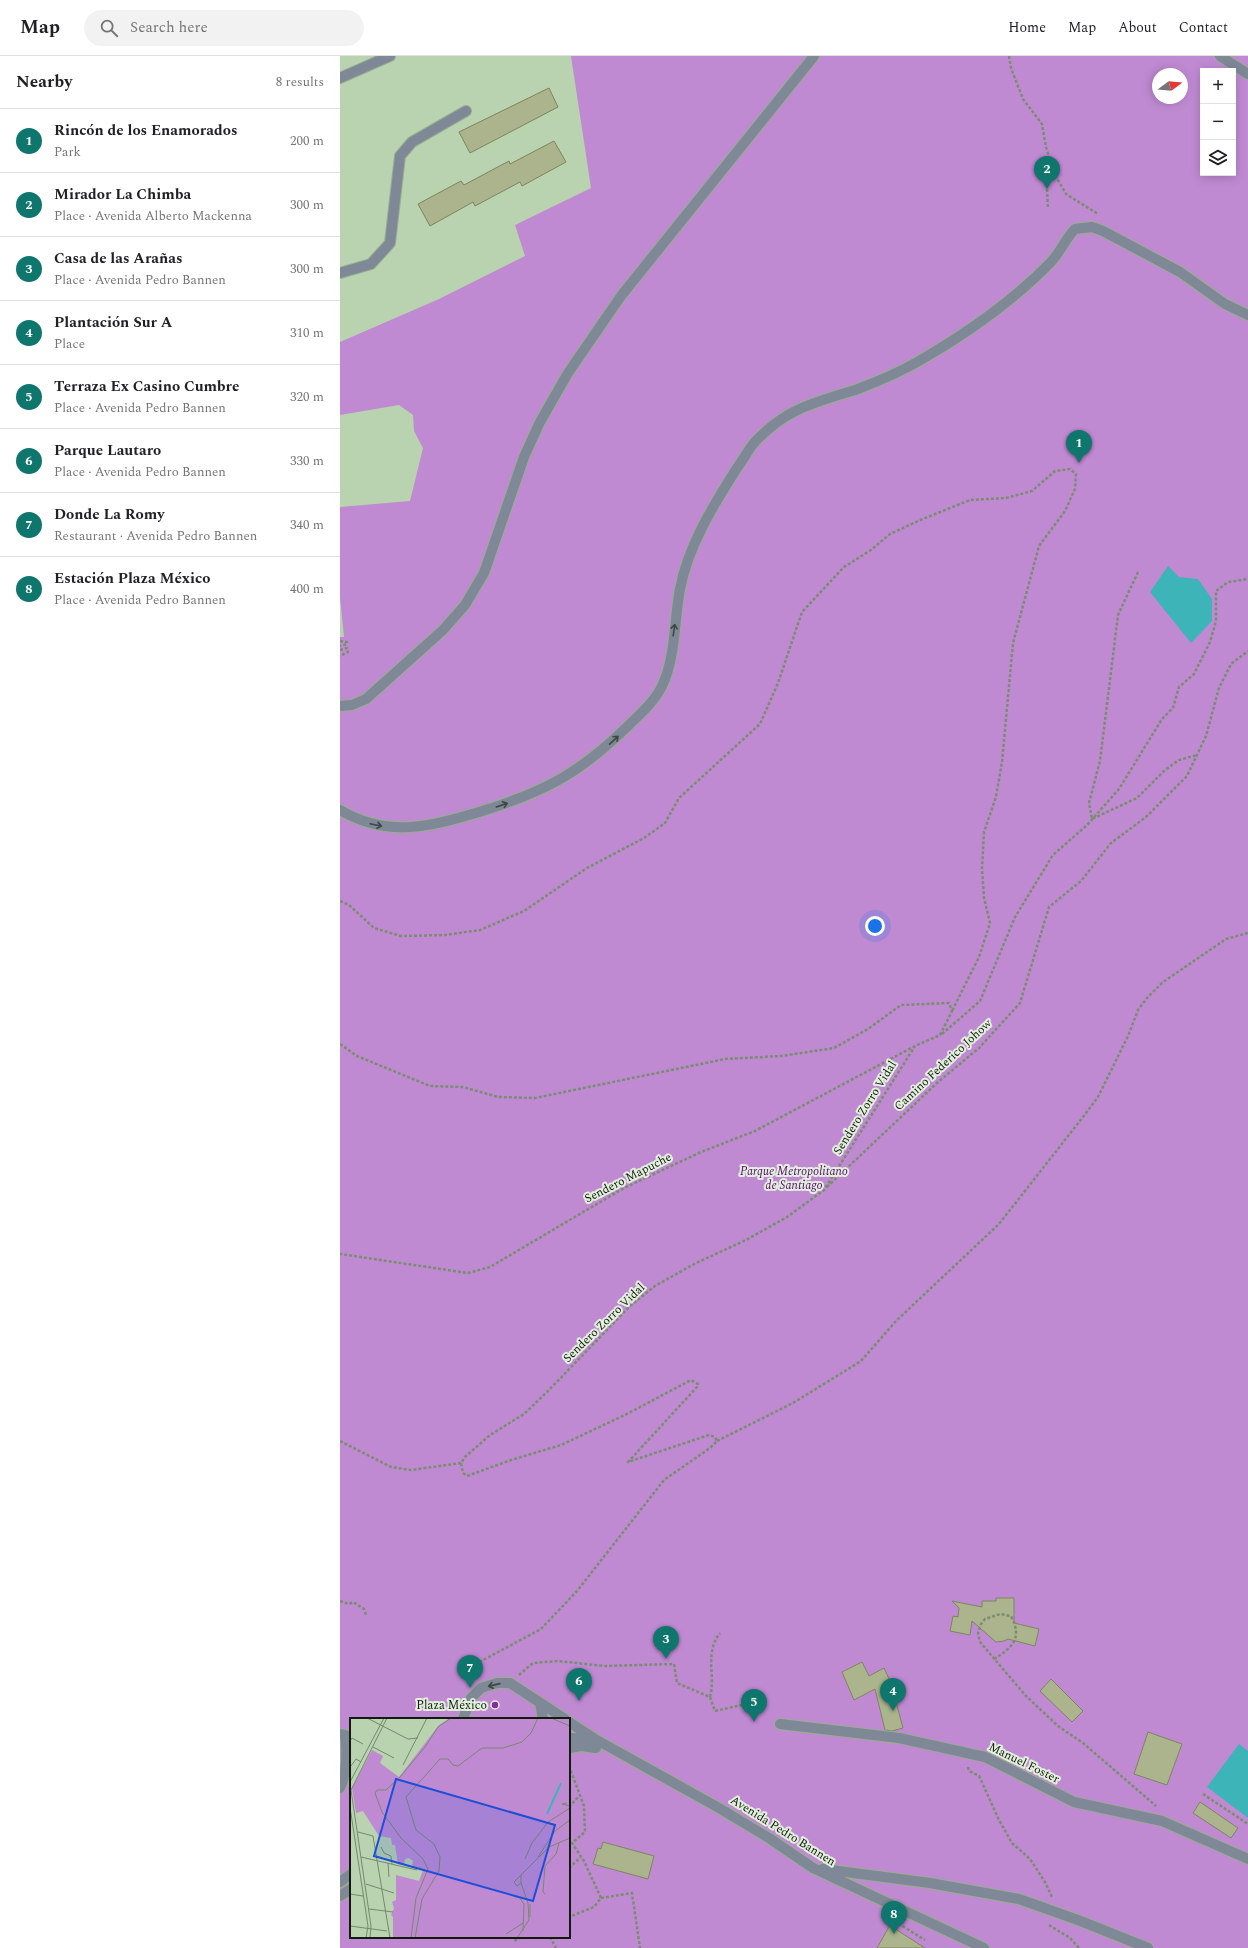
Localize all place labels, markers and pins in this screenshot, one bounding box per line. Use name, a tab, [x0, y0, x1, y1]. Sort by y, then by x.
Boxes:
pin: 2	[1034, 156, 1060, 189]
pin: 1	[1066, 430, 1092, 463]
pin: 3	[653, 1626, 679, 1659]
pin: 7	[457, 1655, 483, 1688]
pin: 6	[566, 1668, 592, 1701]
pin: 4	[880, 1678, 906, 1711]
pin: 5	[741, 1689, 767, 1722]
place label: Plaza México	[416, 1696, 487, 1715]
marker: Plaza México	[490, 1700, 500, 1710]
pin: 8	[881, 1901, 907, 1934]

